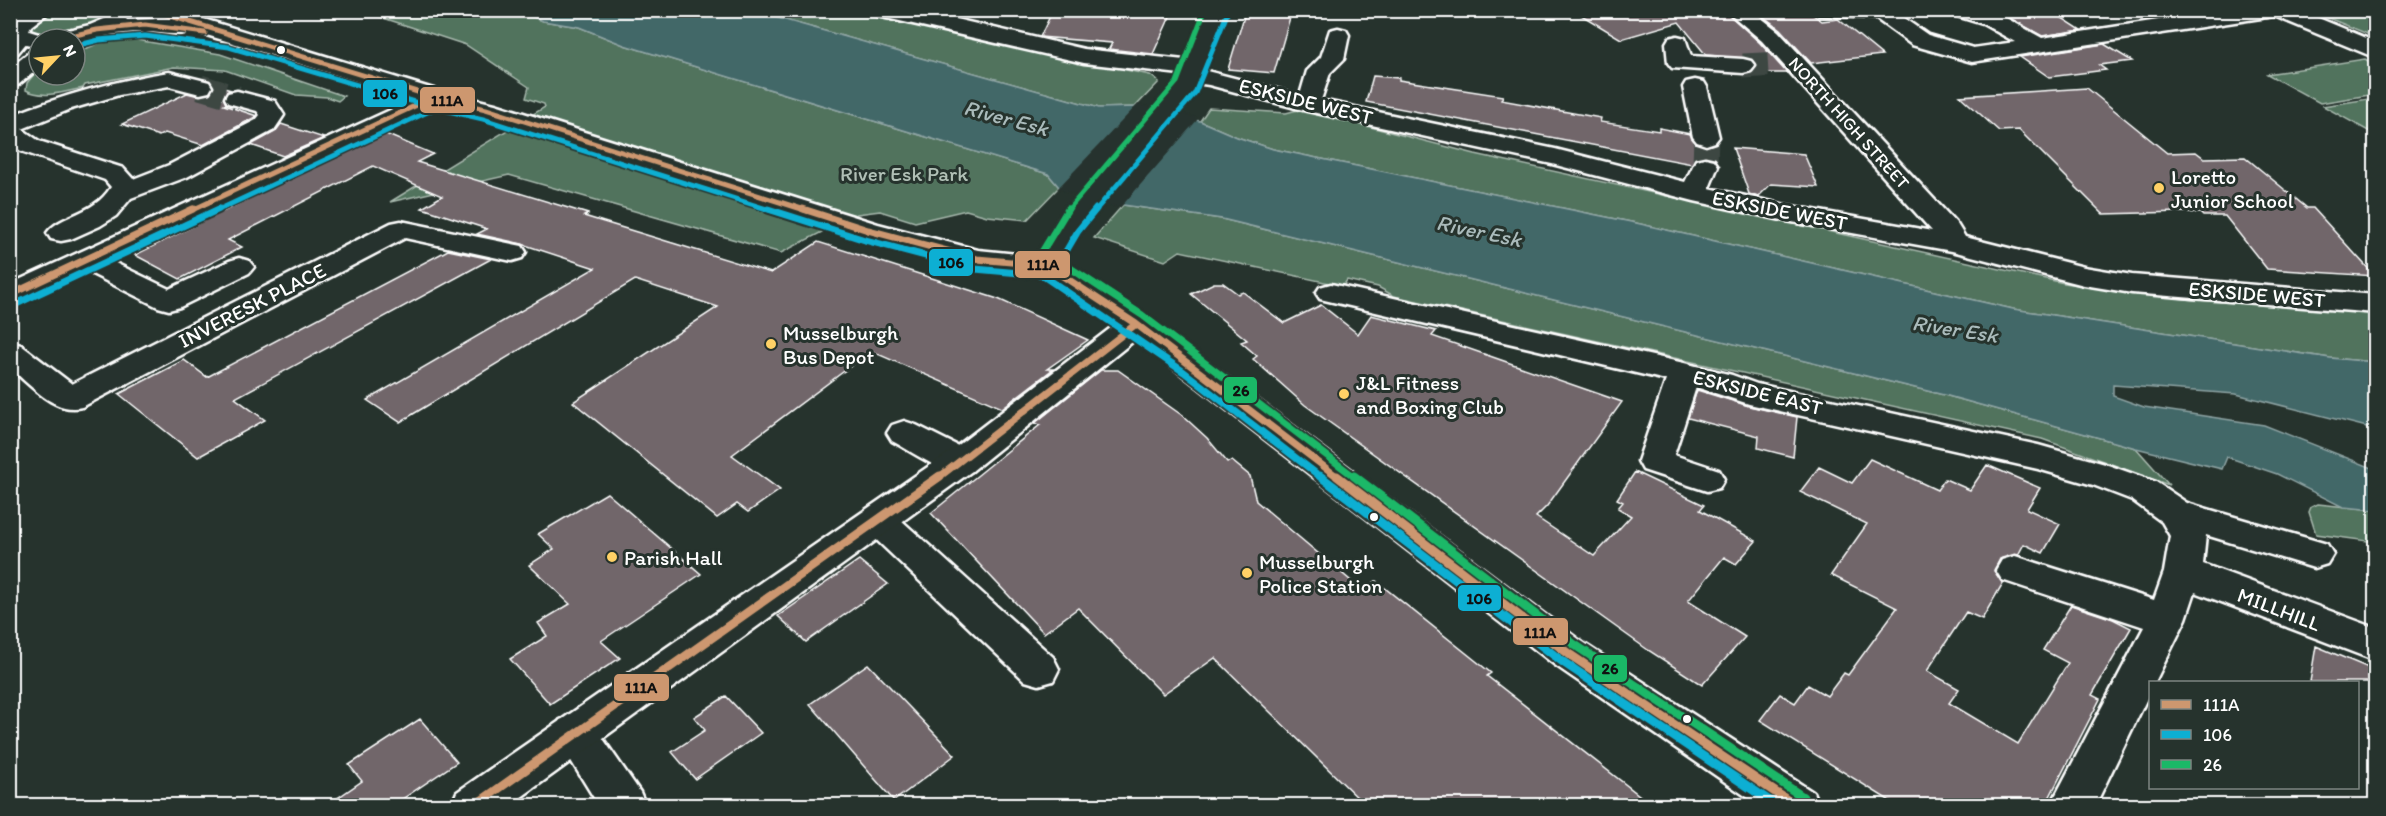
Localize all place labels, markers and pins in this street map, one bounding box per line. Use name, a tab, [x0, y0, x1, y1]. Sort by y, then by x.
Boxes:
unlabelled marker	[275, 44, 287, 56]
place label: Loretto Junior School	[2171, 164, 2294, 213]
marker: Loretto Junior School	[2152, 181, 2166, 195]
place label: Musselburgh Bus Depot	[783, 320, 899, 369]
marker: Musselburgh Bus Depot	[764, 337, 778, 351]
place label: J&L Fitness and Boxing Club	[1356, 370, 1504, 419]
marker: J&L Fitness and Boxing Club	[1337, 387, 1351, 401]
unlabelled marker	[1368, 511, 1380, 523]
place label: Parish Hall	[624, 545, 723, 570]
place label: Musselburgh Police Station	[1259, 549, 1383, 598]
marker: Parish Hall	[605, 550, 619, 564]
marker: Musselburgh Police Station	[1240, 566, 1254, 580]
unlabelled marker	[1681, 713, 1693, 725]

